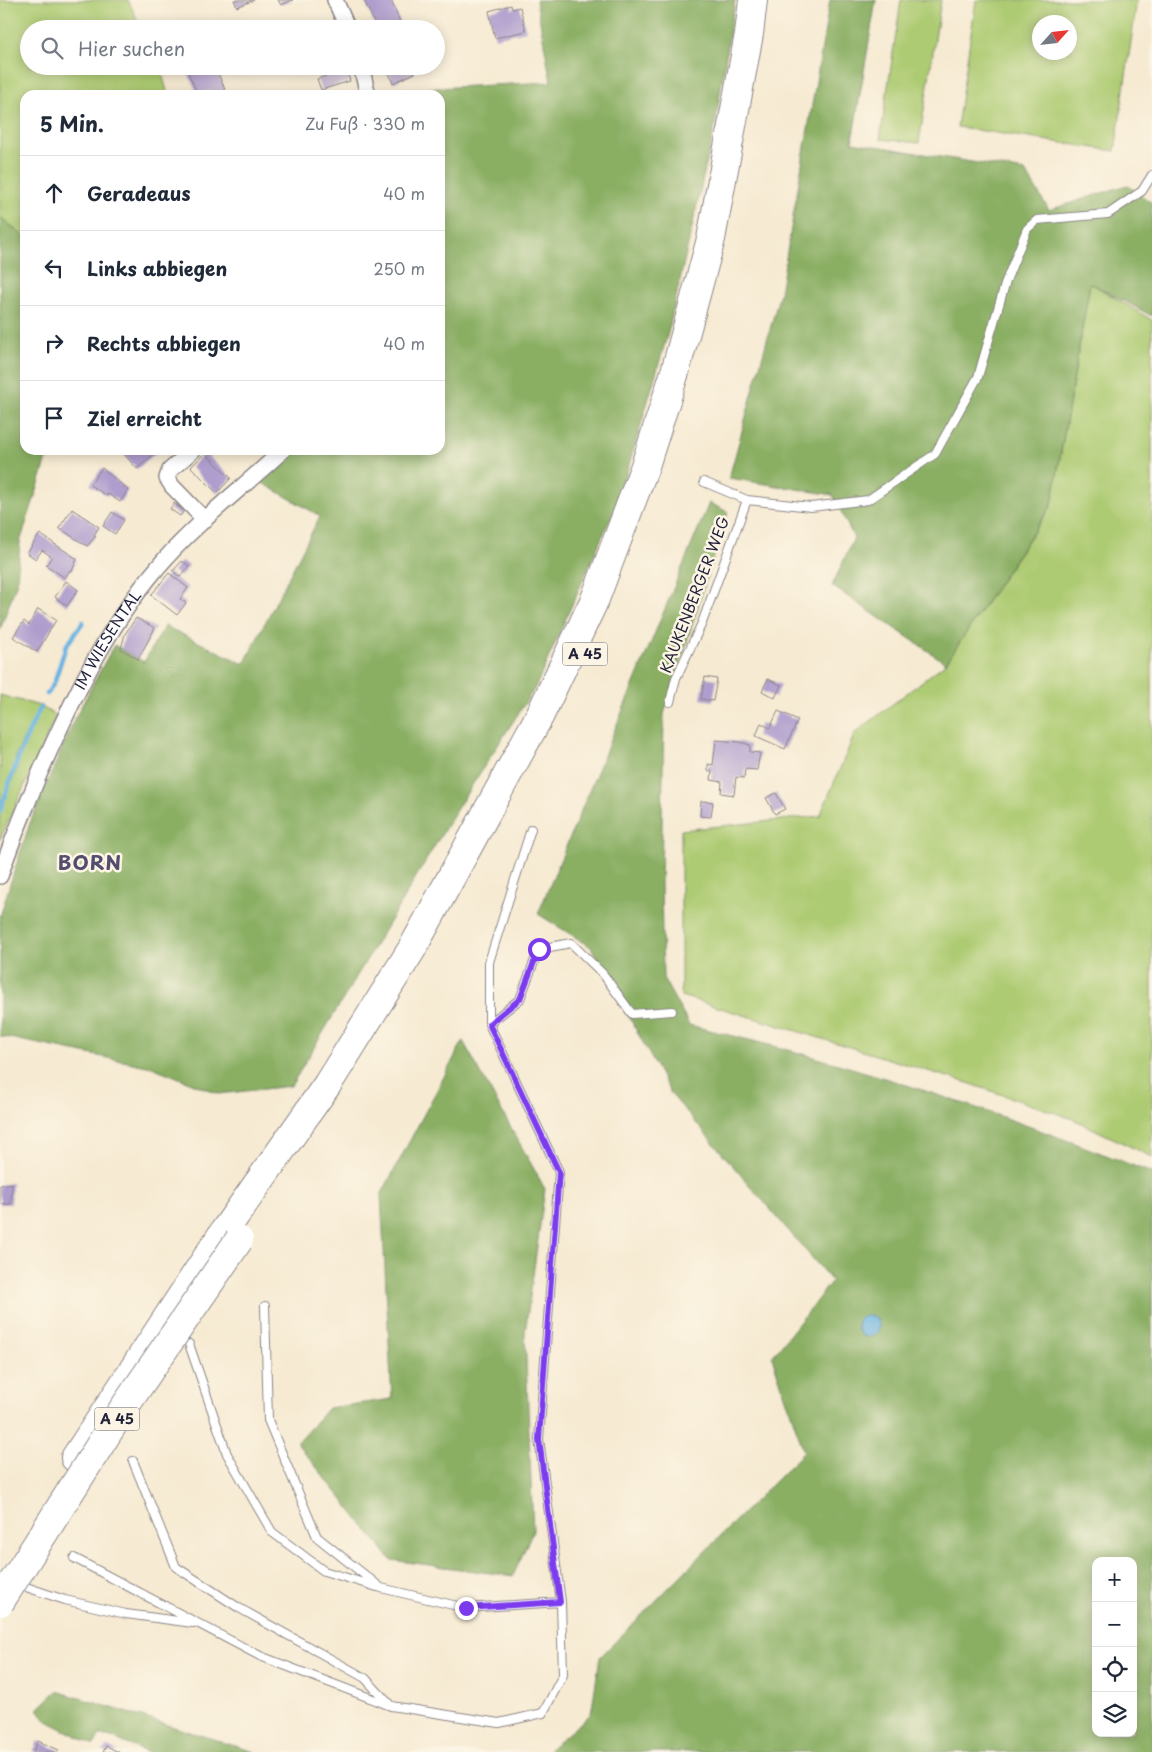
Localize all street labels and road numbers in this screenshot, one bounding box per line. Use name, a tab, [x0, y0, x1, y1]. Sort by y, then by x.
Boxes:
street label: KAUKENBERGER WEG	[653, 513, 734, 676]
street label: IM WIESENTAL	[68, 585, 146, 693]
road number: A 45	[562, 642, 608, 666]
road number: A 45	[94, 1408, 140, 1430]

